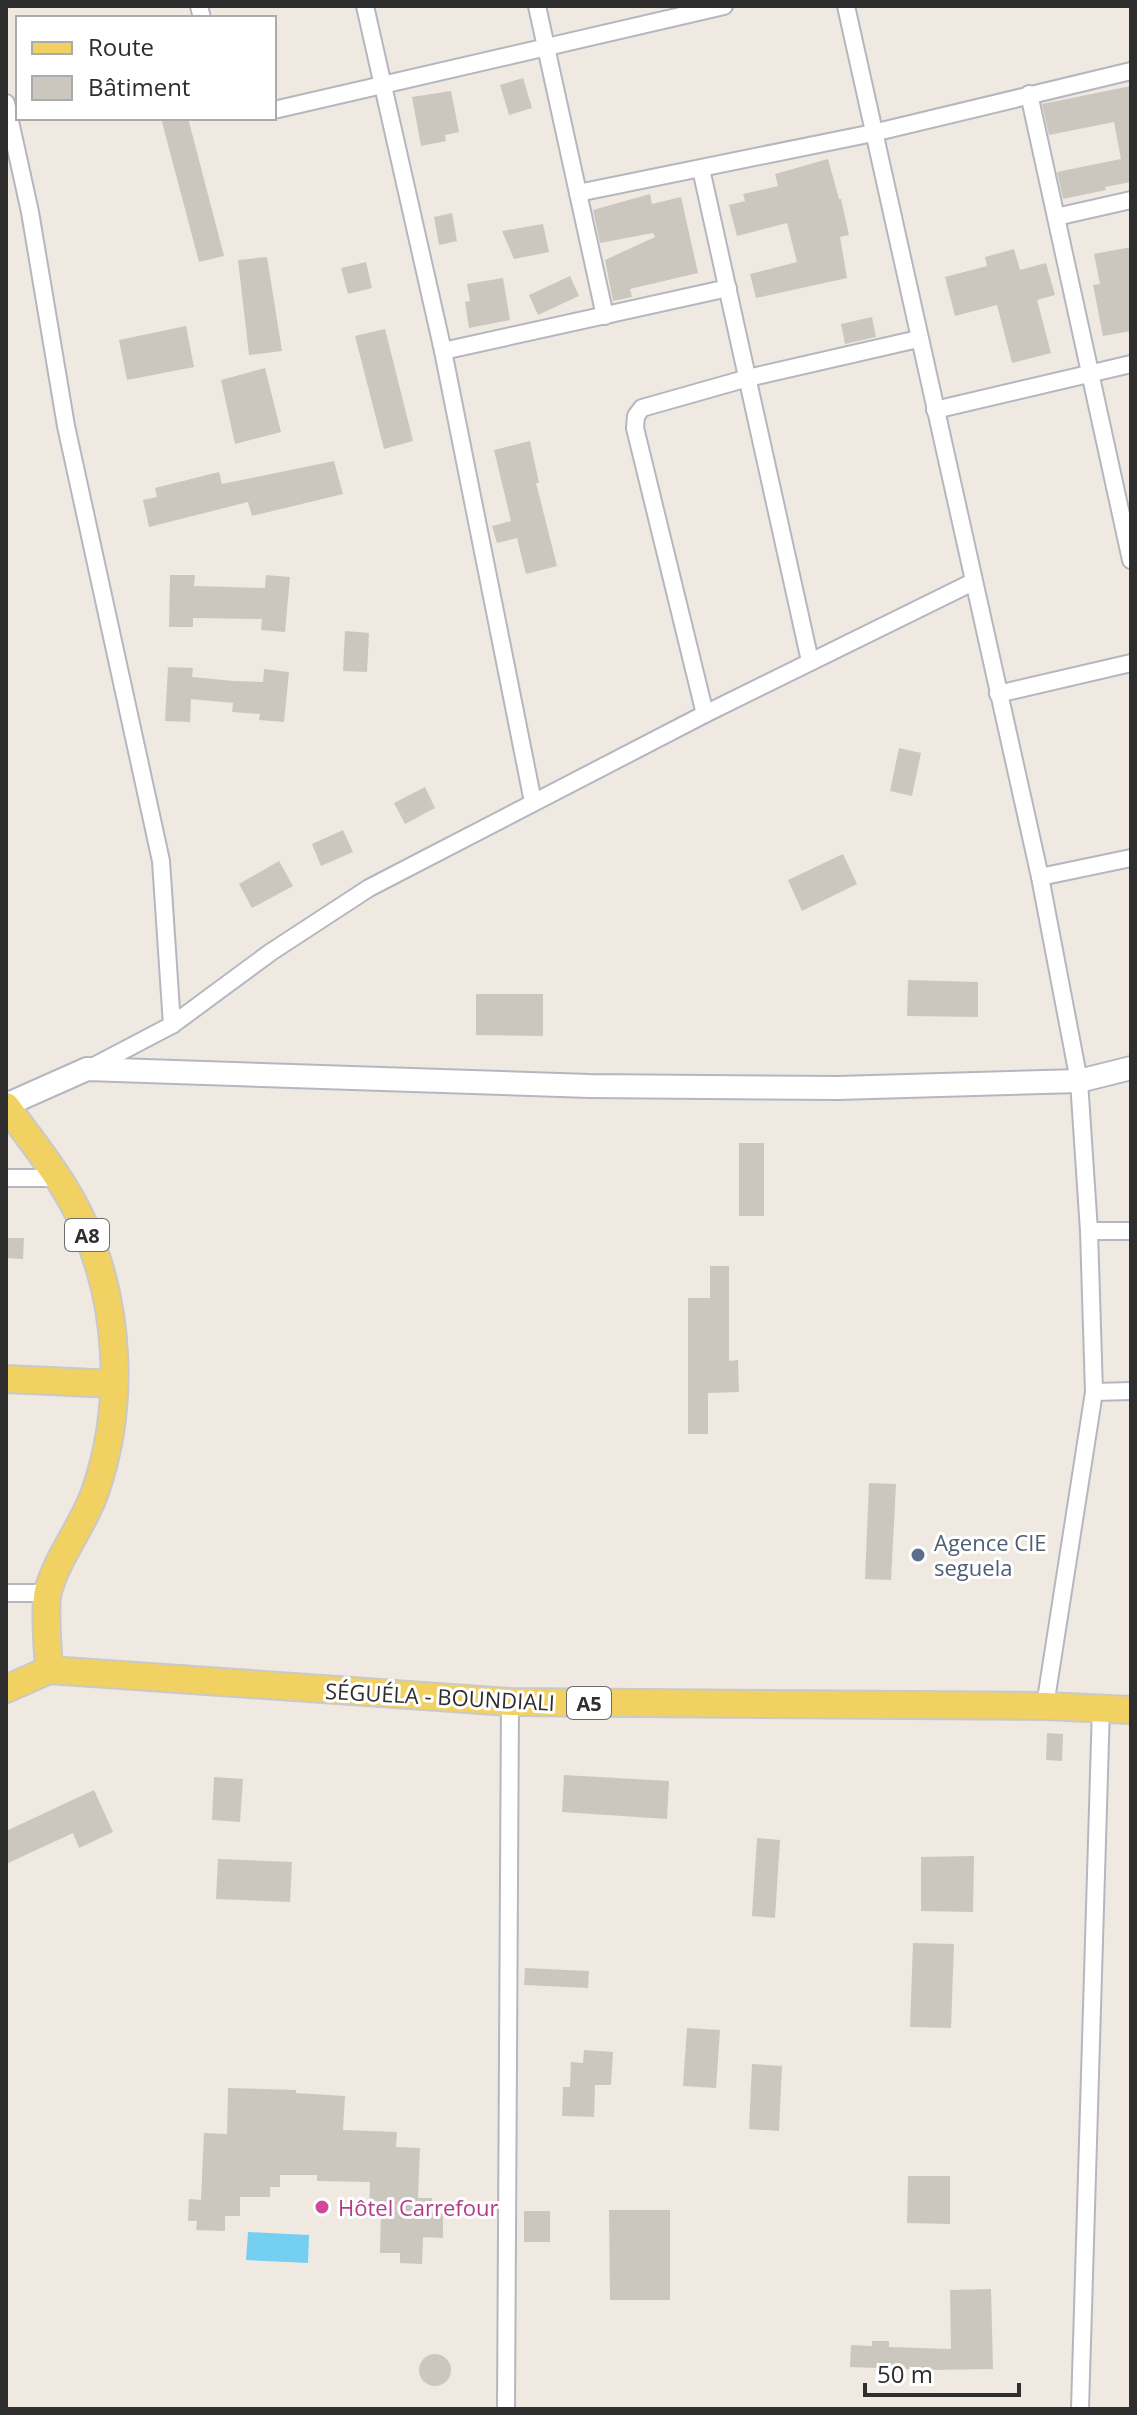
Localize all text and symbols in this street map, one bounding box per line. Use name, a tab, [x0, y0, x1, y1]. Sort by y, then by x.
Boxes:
legend	[16, 16, 276, 120]
text: Route	[88, 30, 154, 63]
text: Bâtiment	[88, 70, 190, 103]
road number: A8	[65, 1219, 109, 1251]
place label: Agence CIE seguela	[934, 1527, 1047, 1582]
marker: Agence CIE seguela	[909, 1546, 927, 1564]
street label: SÉGUÉLA - BOUNDIALI	[324, 1675, 556, 1717]
road number: A5	[567, 1687, 611, 1719]
place label: Hôtel Carrefour	[338, 2192, 498, 2222]
marker: Hôtel Carrefour	[313, 2198, 331, 2216]
scale bar	[865, 2347, 1019, 2397]
text: 50 m	[877, 2357, 933, 2390]

